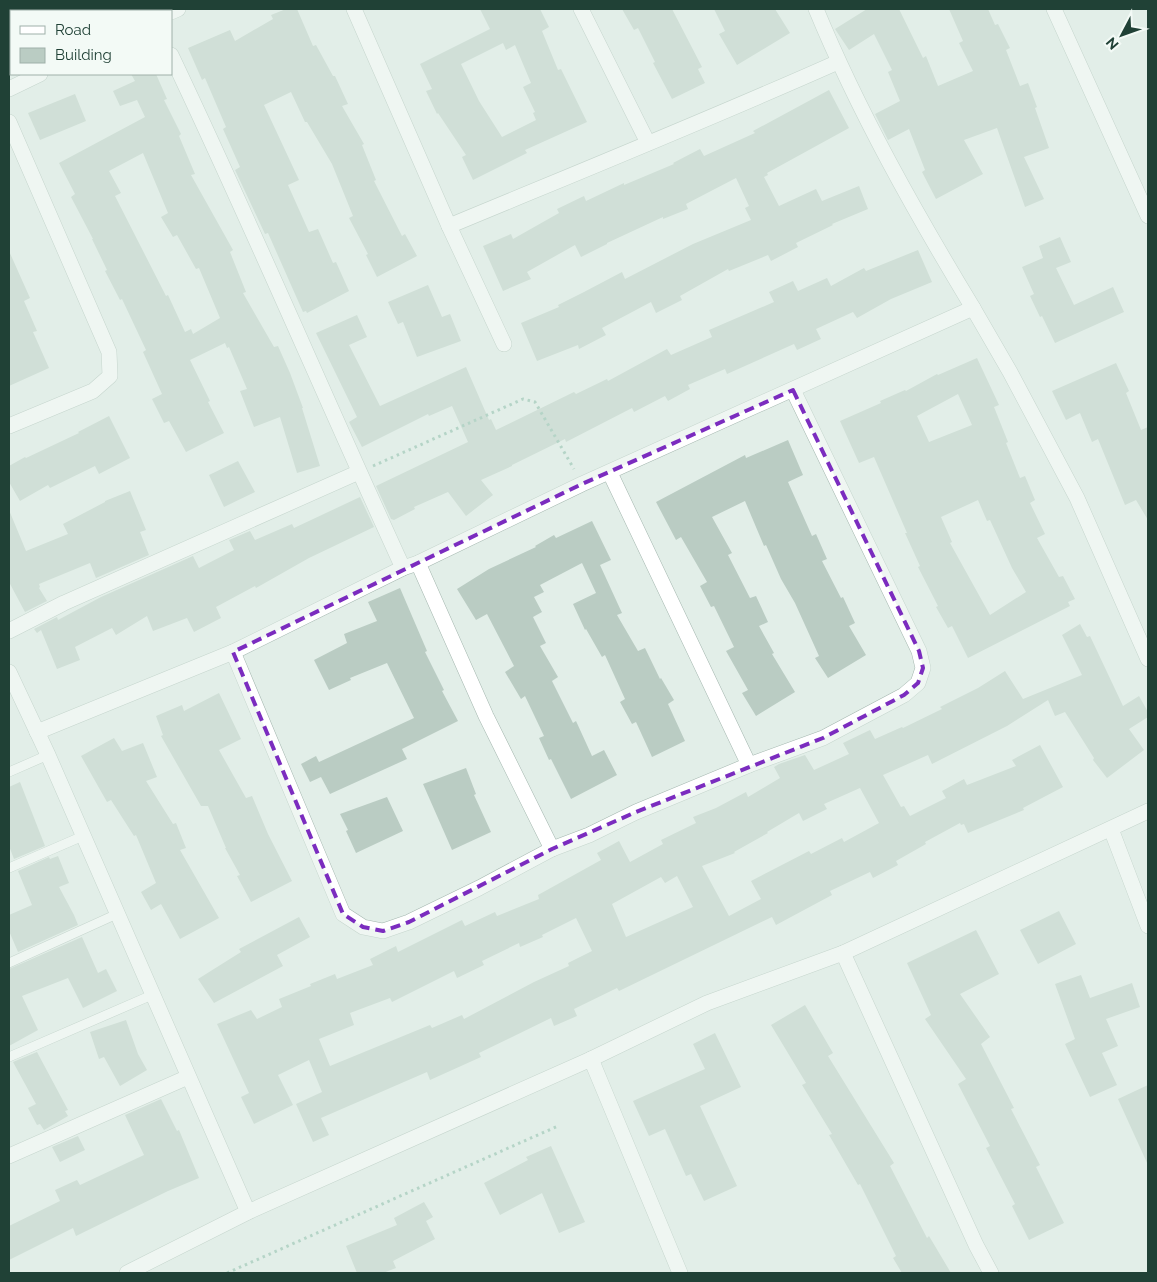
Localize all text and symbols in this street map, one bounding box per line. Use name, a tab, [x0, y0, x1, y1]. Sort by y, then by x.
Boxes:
legend	[10, 10, 172, 75]
north arrow	[1097, 10, 1147, 60]
text: Road	[55, 21, 91, 39]
text: N	[1103, 34, 1122, 53]
text: Building	[55, 46, 112, 64]

